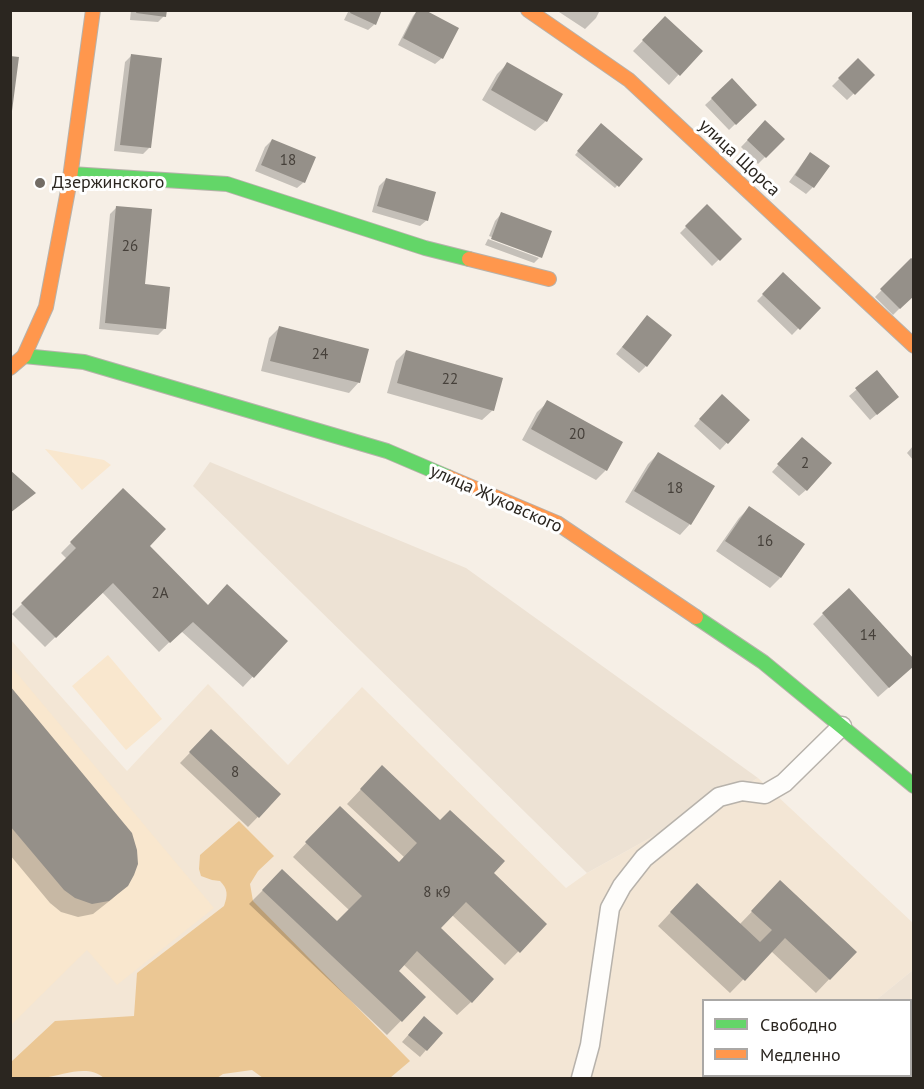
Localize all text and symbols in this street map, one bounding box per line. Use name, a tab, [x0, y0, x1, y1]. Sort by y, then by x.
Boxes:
street label: улица Щорса	[694, 115, 784, 201]
house number: 18	[280, 152, 296, 170]
place label: Дзержинского	[52, 172, 164, 194]
marker: Дзержинского	[33, 176, 47, 190]
house number: 26	[122, 238, 138, 256]
house number: 24	[312, 346, 328, 364]
house number: 22	[442, 371, 458, 389]
house number: 20	[569, 426, 585, 444]
house number: 2	[801, 455, 809, 473]
street label: улица Жуковского	[426, 460, 566, 538]
house number: 18	[667, 480, 683, 498]
house number: 16	[757, 533, 773, 551]
house number: 2А	[152, 585, 168, 603]
house number: 14	[860, 627, 876, 645]
house number: 8	[231, 764, 239, 782]
house number: 8 к9	[423, 884, 451, 902]
legend	[702, 999, 912, 1077]
text: Свободно	[760, 1013, 837, 1036]
text: Медленно	[760, 1043, 841, 1066]

